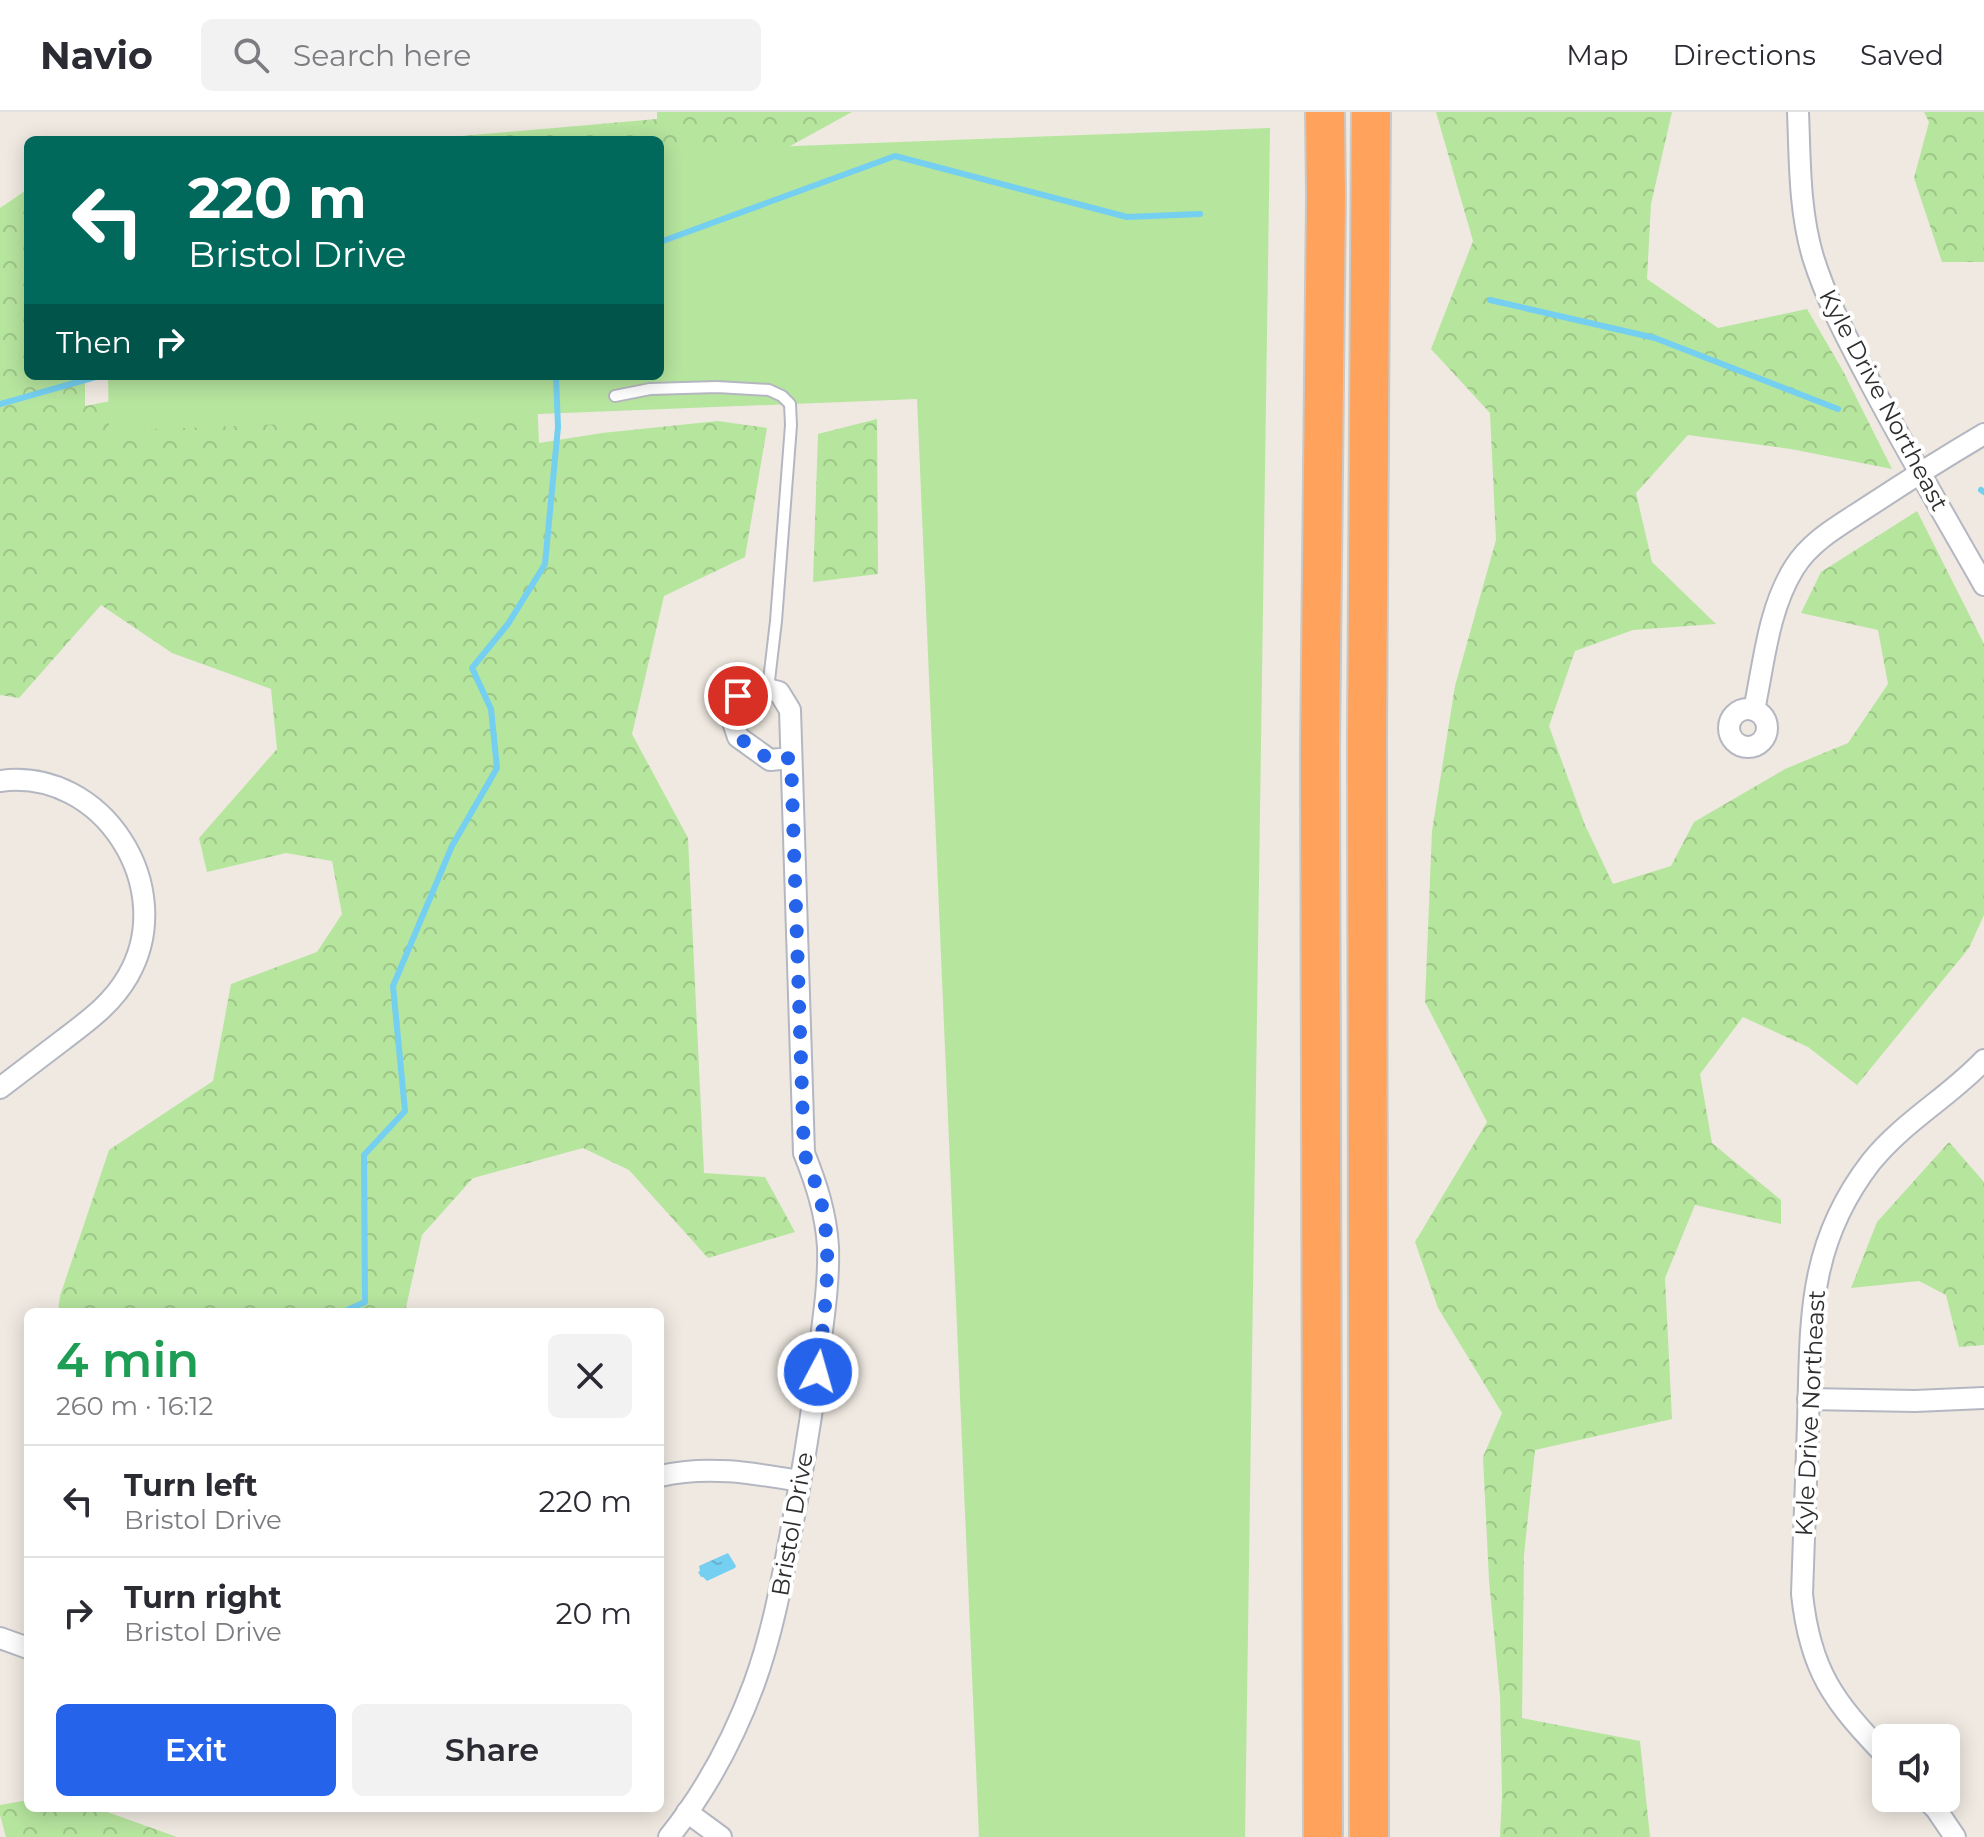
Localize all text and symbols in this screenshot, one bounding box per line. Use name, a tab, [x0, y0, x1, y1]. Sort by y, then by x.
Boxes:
search box	[201, 19, 761, 91]
text: Navio	[40, 32, 153, 79]
icon: search	[229, 33, 273, 77]
text: Search here	[293, 37, 471, 74]
text: Map	[1566, 38, 1628, 72]
text: Directions	[1672, 38, 1816, 72]
text: Saved	[1860, 38, 1944, 72]
text: 220 m	[188, 164, 367, 232]
icon: left	[56, 168, 160, 272]
text: Bristol Drive	[188, 232, 406, 276]
street label: Kyle Drive Northeast	[1813, 284, 1955, 516]
icon: right	[148, 320, 192, 364]
text: Then	[56, 324, 132, 361]
pin	[704, 662, 772, 730]
icon: arrive	[716, 674, 760, 718]
street label: Kyle Drive Northeast	[1789, 1289, 1831, 1537]
position arrow	[776, 1330, 860, 1414]
text: 4 min	[56, 1331, 199, 1389]
button: close	[548, 1334, 632, 1418]
text: 260 m · 16:12	[56, 1390, 213, 1422]
street label: Bristol Drive	[765, 1450, 819, 1598]
text: Turn left	[124, 1467, 257, 1504]
icon: left	[56, 1479, 100, 1523]
text: 220 m	[538, 1483, 632, 1520]
text: Bristol Drive	[124, 1504, 282, 1536]
text: Turn right	[124, 1579, 281, 1616]
icon: right	[56, 1591, 100, 1635]
text: 20 m	[555, 1595, 632, 1632]
text: Bristol Drive	[124, 1616, 282, 1648]
button: Exit	[56, 1704, 336, 1796]
button: Share	[352, 1704, 632, 1796]
map controls	[1872, 1724, 1960, 1812]
button: sound	[1872, 1724, 1960, 1812]

